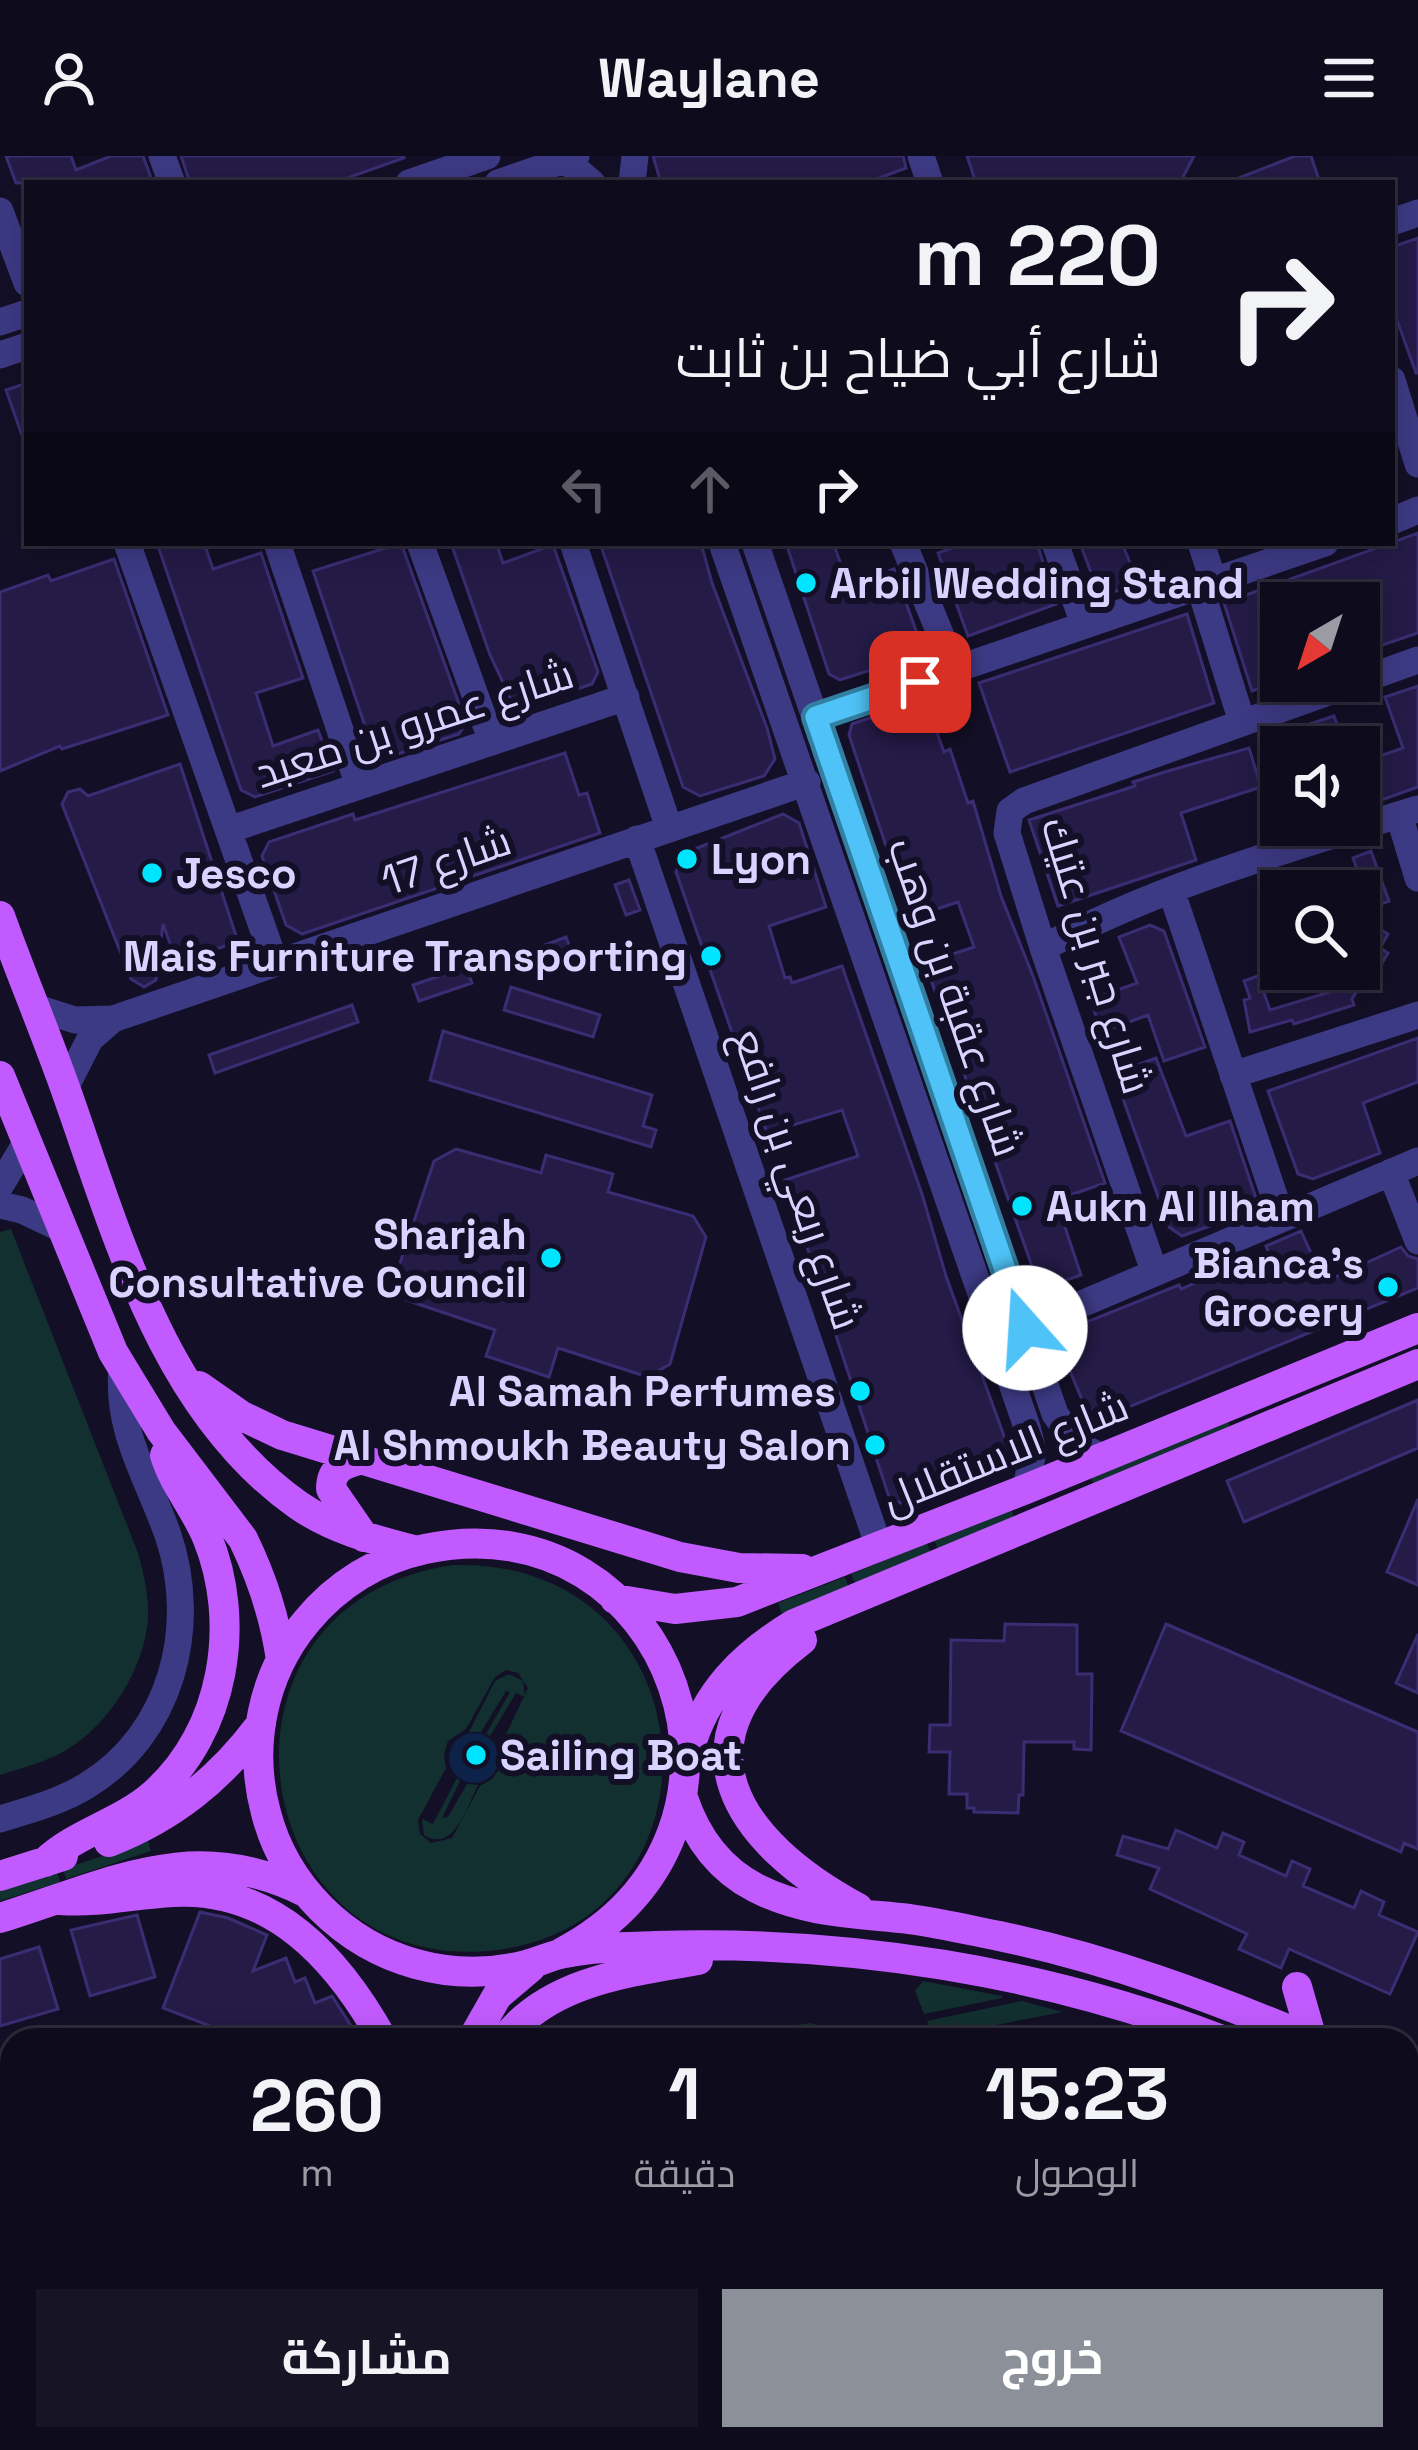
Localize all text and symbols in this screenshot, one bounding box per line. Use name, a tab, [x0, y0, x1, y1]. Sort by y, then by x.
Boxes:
text: Waylane	[598, 44, 820, 113]
icon: person	[36, 45, 102, 111]
icon: menu	[1316, 45, 1382, 111]
text: 220 m	[914, 202, 1161, 310]
icon: right	[1203, 228, 1359, 384]
text: شارع أبي ضياح بن ثابت	[676, 324, 1161, 393]
icon: left	[551, 456, 617, 522]
icon: ahead	[677, 456, 743, 522]
icon: right	[803, 456, 869, 522]
place label: Arbil Wedding Stand	[830, 557, 1244, 610]
marker: Arbil Wedding Stand	[793, 570, 819, 596]
north arrow	[1260, 582, 1380, 702]
map controls	[1260, 582, 1380, 990]
pin	[869, 631, 971, 733]
street label: شارع عمرو بن معبد	[248, 647, 580, 801]
icon: arrive	[887, 649, 953, 715]
button: sound	[1260, 726, 1380, 846]
street label: شارع جبر بن عتيك	[1028, 810, 1164, 1100]
street label: شارع 17	[374, 814, 518, 908]
street label: شارع عقبة بن وهب	[875, 831, 1035, 1164]
place label: Lyon	[711, 833, 811, 886]
marker: Lyon	[674, 846, 700, 872]
place label: Jesco	[176, 847, 297, 900]
marker: Jesco	[139, 860, 165, 886]
button: search	[1260, 870, 1380, 990]
place label: Mais Furniture Transporting	[123, 930, 687, 983]
marker: Mais Furniture Transporting	[698, 943, 724, 969]
street label: شارع ربعي بن رافع	[716, 1022, 874, 1339]
place label: Aukn Al Ilham	[1046, 1180, 1315, 1233]
marker: Aukn Al Ilham	[1009, 1193, 1035, 1219]
place label: Sharjah Consultative Council	[108, 1208, 527, 1309]
place label: Bianca's Grocery	[1193, 1237, 1364, 1338]
marker: Sharjah Consultative Council	[538, 1245, 564, 1271]
position arrow	[962, 1265, 1088, 1391]
marker: Bianca's Grocery	[1375, 1274, 1401, 1300]
place label: Al Samah Perfumes	[449, 1365, 836, 1418]
marker: Al Samah Perfumes	[847, 1378, 873, 1404]
street label: شارع الاستقلال	[874, 1379, 1136, 1527]
place label: Al Shmoukh Beauty Salon	[334, 1419, 851, 1472]
marker: Al Shmoukh Beauty Salon	[862, 1432, 888, 1458]
place label: Sailing Boat	[500, 1729, 742, 1782]
marker: Sailing Boat	[463, 1742, 489, 1768]
text: 1	[668, 2048, 701, 2140]
text: 15:23	[985, 2048, 1169, 2140]
text: 260	[250, 2060, 384, 2152]
text: m	[300, 2148, 334, 2197]
text: دقيقة	[634, 2149, 735, 2198]
text: الوصول	[1015, 2149, 1139, 2198]
button: مشاركة	[36, 2289, 698, 2427]
button: خروج	[722, 2289, 1383, 2427]

